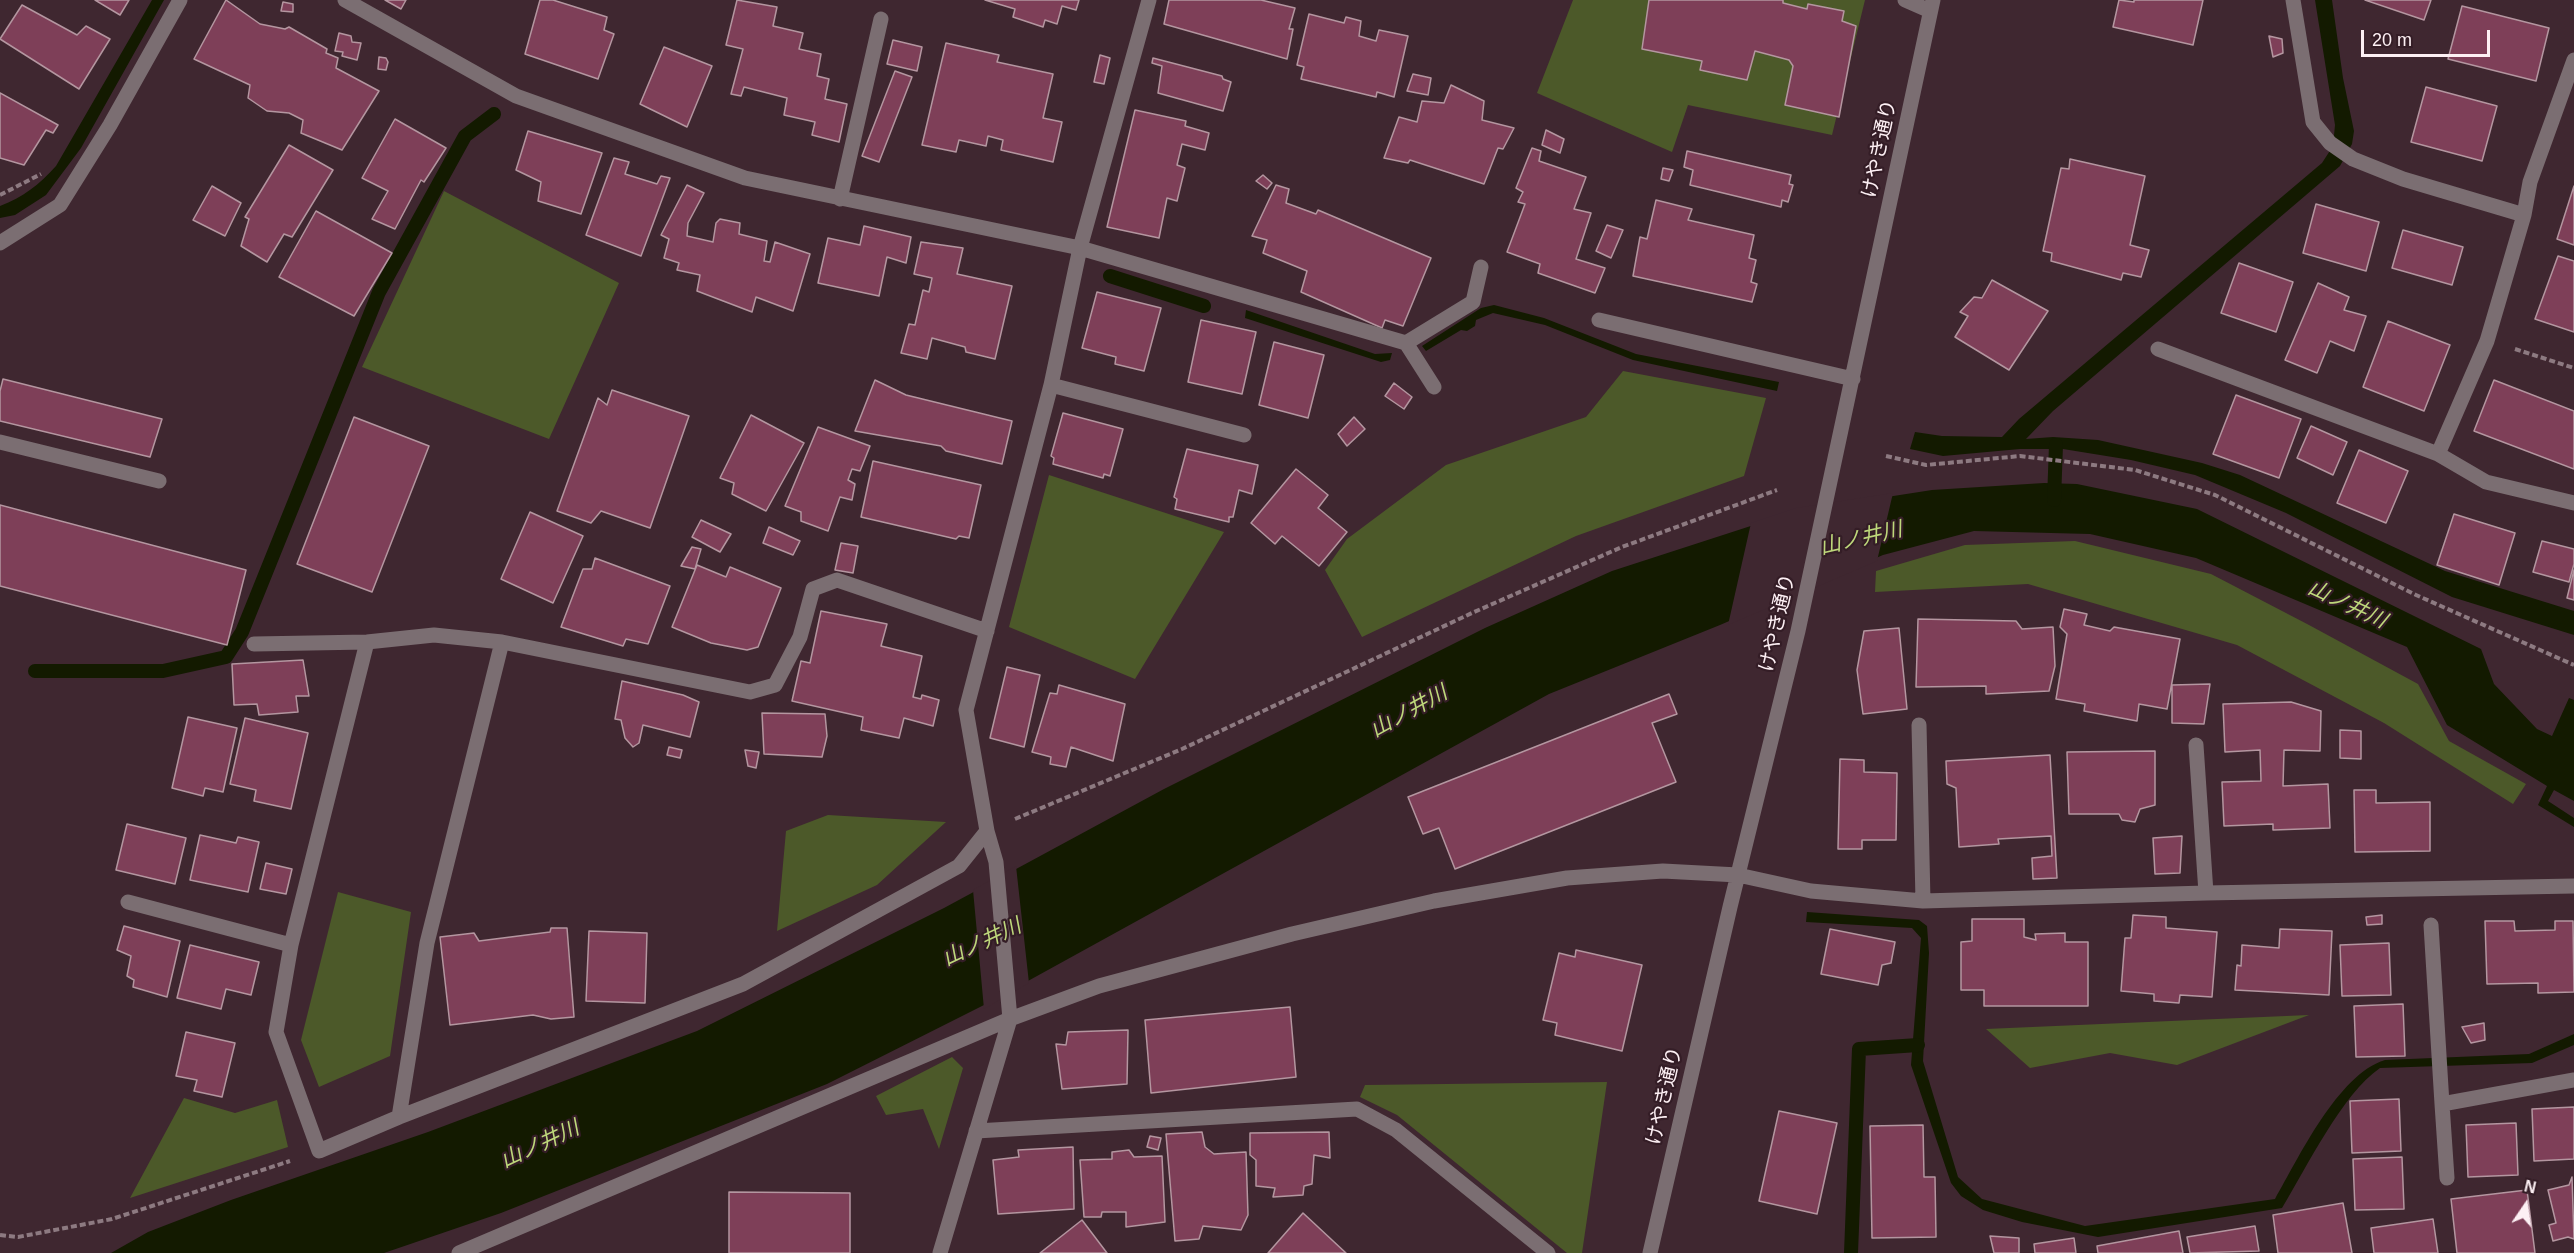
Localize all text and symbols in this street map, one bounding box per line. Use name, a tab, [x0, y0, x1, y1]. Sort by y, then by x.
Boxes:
scale bar	[2364, 18, 2493, 56]
text: 20 m	[2372, 30, 2412, 50]
street label: けやき通り	[1858, 98, 1902, 200]
water label: 山ノ井川	[1817, 517, 1905, 561]
street label: けやき通り	[1755, 572, 1801, 674]
water label: 山ノ井川	[2304, 576, 2390, 634]
water label: 山ノ井川	[1366, 681, 1452, 743]
water label: 山ノ井川	[939, 914, 1025, 972]
street label: けやき通り	[1642, 1045, 1688, 1147]
water label: 山ノ井川	[497, 1116, 583, 1174]
north arrow	[2496, 1175, 2556, 1235]
text: N	[2523, 1177, 2538, 1197]

